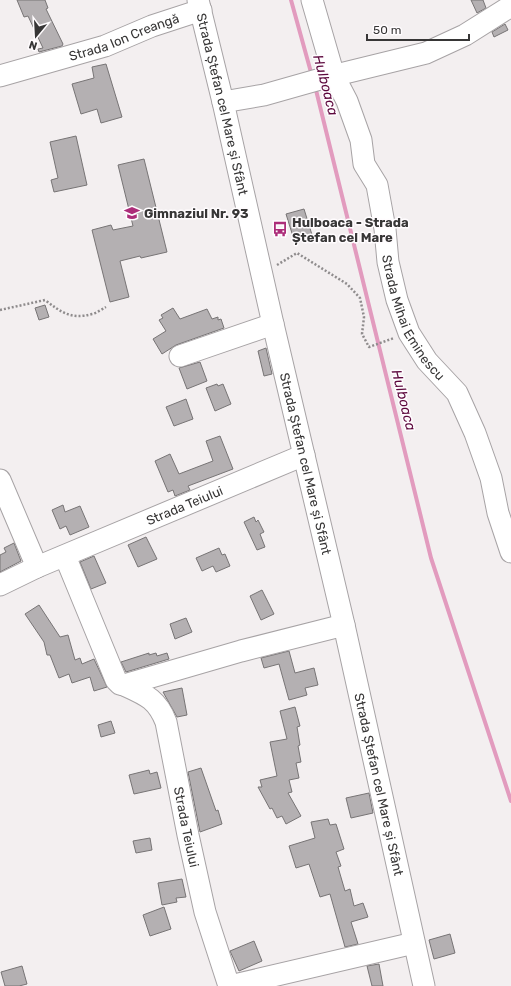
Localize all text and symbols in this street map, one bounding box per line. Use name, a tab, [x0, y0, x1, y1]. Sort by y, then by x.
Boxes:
street label: Strada Ion Creangă	[67, 11, 181, 64]
street label: Strada Ștefan cel Mare și Sfânt	[193, 12, 251, 197]
north arrow	[16, 16, 56, 56]
scale bar	[367, 16, 469, 42]
text: 50 m	[373, 23, 401, 37]
text: N	[27, 38, 39, 52]
water label: Hulboaca	[309, 53, 342, 117]
school or university icon: Gimnaziul Nr. 93	[123, 204, 141, 222]
place label: Gimnaziul Nr. 93	[144, 206, 249, 221]
place label: Hulboaca - Strada Ștefan cel Mare	[292, 215, 409, 245]
bus stop icon: Hulboaca - Strada Ștefan cel Mare	[271, 220, 289, 238]
street label: Strada Mihai Eminescu	[379, 254, 448, 383]
water label: Hulboaca	[388, 368, 419, 432]
street label: Strada Ștefan cel Mare și Sfânt	[277, 371, 334, 556]
street label: Strada Teiului	[144, 483, 225, 528]
street label: Strada Ștefan cel Mare și Sfânt	[351, 692, 406, 877]
street label: Strada Teiului	[171, 786, 202, 869]

